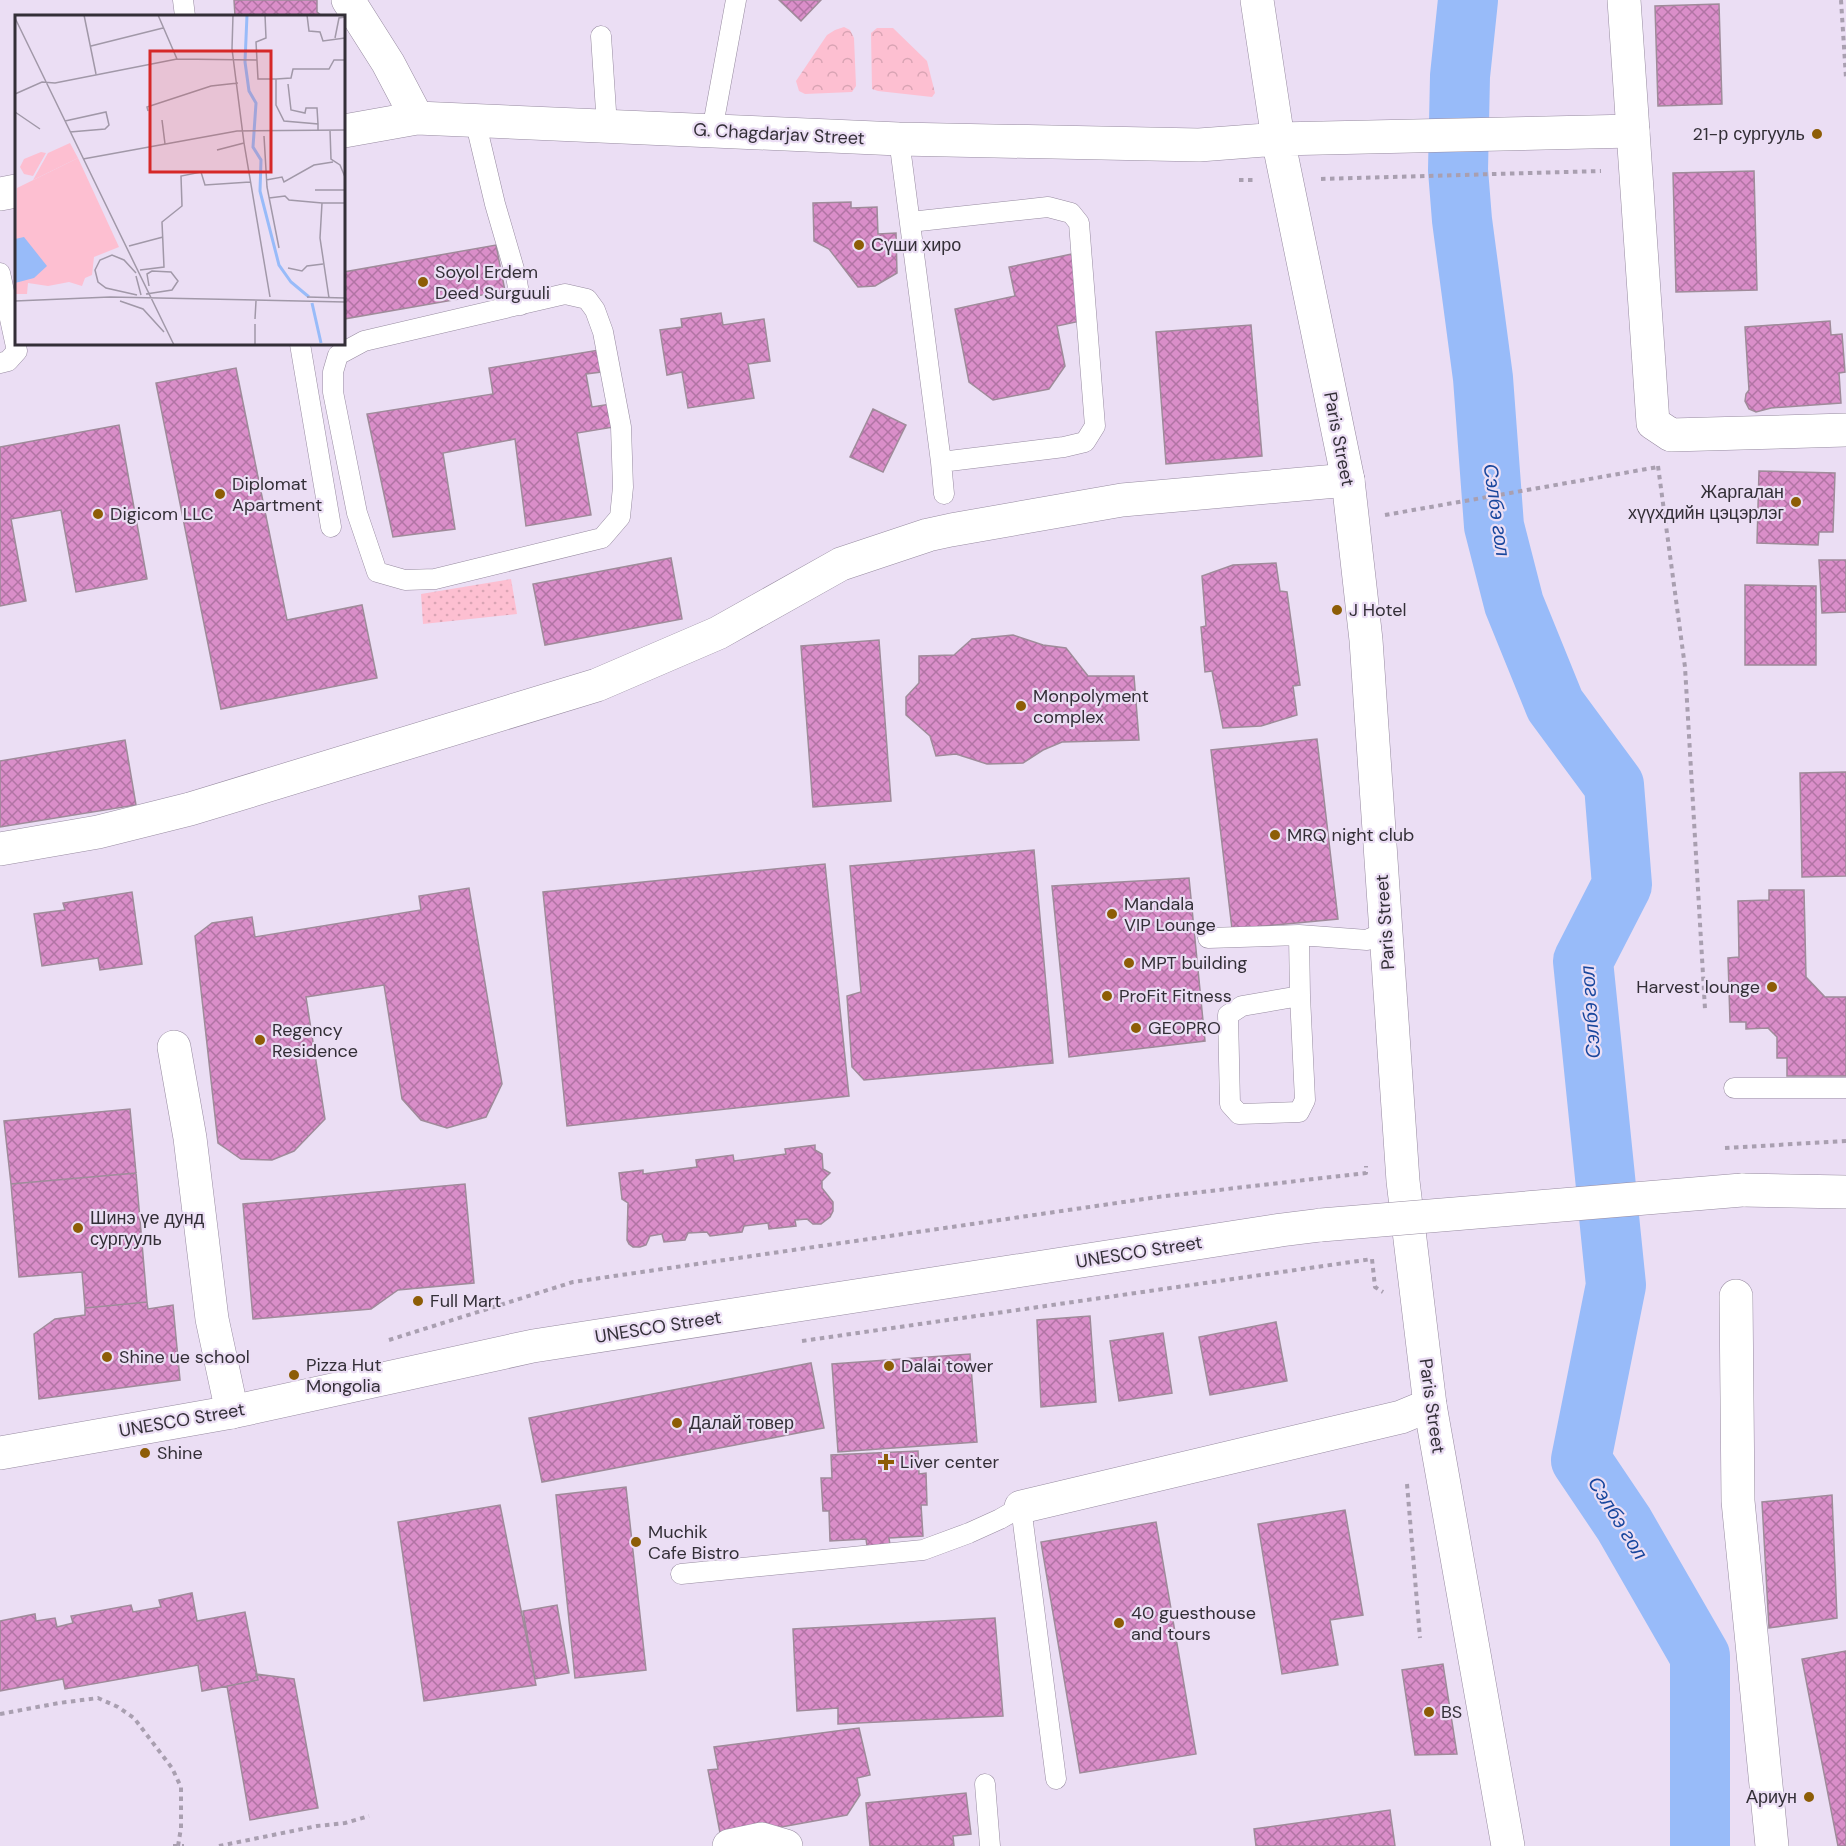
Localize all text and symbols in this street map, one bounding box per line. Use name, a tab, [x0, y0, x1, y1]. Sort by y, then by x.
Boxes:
inset map	[15, 15, 345, 345]
street label: G. Chagdarjav Street	[693, 118, 865, 150]
place label: 21-р сургууль	[1693, 122, 1805, 146]
marker: 21-р сургууль	[1810, 127, 1824, 141]
place label: Сүши хиро	[871, 233, 961, 257]
marker: Сүши хиро	[852, 238, 866, 252]
place label: Soyol Erdem Deed Surguuli	[435, 260, 550, 305]
marker: Soyol Erdem Deed Surguuli	[416, 275, 430, 289]
street label: Paris Street	[1318, 390, 1360, 488]
water label: Сэлбэ гол	[1478, 462, 1516, 558]
place label: Diplomat Apartment	[232, 472, 322, 517]
place label: Жаргалан хүүхдийн цэцэрлэг	[1628, 480, 1784, 525]
marker: Diplomat Apartment	[213, 487, 227, 501]
marker: Жаргалан хүүхдийн цэцэрлэг	[1789, 495, 1803, 509]
place label: Digicom LLC	[110, 502, 214, 526]
marker: Digicom LLC	[91, 507, 105, 521]
place label: J Hotel	[1349, 598, 1406, 622]
marker: J Hotel	[1330, 603, 1344, 617]
place label: Monpolyment complex	[1033, 684, 1149, 729]
marker: Monpolyment complex	[1014, 699, 1028, 713]
place label: MRQ night club	[1287, 823, 1414, 847]
marker: MRQ night club	[1268, 828, 1282, 842]
street label: Paris Street	[1370, 873, 1400, 971]
place label: Mandala VIP Lounge	[1124, 892, 1216, 937]
marker: Mandala VIP Lounge	[1105, 907, 1119, 921]
place label: MPT building	[1141, 951, 1247, 975]
marker: MPT building	[1122, 956, 1136, 970]
water label: Сэлбэ гол	[1574, 964, 1606, 1060]
place label: Harvest lounge	[1636, 975, 1760, 999]
marker: Harvest lounge	[1765, 980, 1779, 994]
place label: ProFit Fitness	[1119, 984, 1232, 1008]
marker: ProFit Fitness	[1100, 989, 1114, 1003]
place label: GEOPRO	[1148, 1016, 1221, 1040]
place label: Regency Residence	[272, 1018, 358, 1063]
marker: GEOPRO	[1129, 1021, 1143, 1035]
marker: Regency Residence	[253, 1033, 267, 1047]
place label: Шинэ үе дунд сургууль	[90, 1206, 205, 1251]
marker: Шинэ үе дунд сургууль	[71, 1221, 85, 1235]
street label: UNESCO Street	[1074, 1230, 1204, 1274]
place label: Full Mart	[430, 1289, 501, 1313]
marker: Full Mart	[411, 1294, 425, 1308]
street label: UNESCO Street	[593, 1305, 723, 1349]
place label: Shine ue school	[119, 1345, 250, 1369]
marker: Shine ue school	[100, 1350, 114, 1364]
place label: Pizza Hut Mongolia	[306, 1353, 381, 1398]
place label: Dalai tower	[901, 1354, 994, 1378]
street label: Paris Street	[1413, 1357, 1451, 1455]
marker: Dalai tower	[882, 1359, 896, 1373]
marker: Pizza Hut Mongolia	[287, 1368, 301, 1382]
street label: UNESCO Street	[117, 1397, 247, 1443]
place label: Далай товер	[689, 1411, 794, 1435]
marker: Далай товер	[670, 1416, 684, 1430]
place label: Shine	[157, 1441, 203, 1465]
marker: Shine	[138, 1446, 152, 1460]
place label: Liver center	[900, 1450, 999, 1474]
marker: Liver center	[877, 1453, 895, 1471]
water label: Сэлбэ гол	[1582, 1471, 1654, 1565]
place label: Muchik Cafe Bistro	[648, 1520, 739, 1565]
marker: Muchik Cafe Bistro	[629, 1535, 643, 1549]
place label: 40 guesthouse and tours	[1131, 1601, 1256, 1646]
marker: 40 guesthouse and tours	[1112, 1616, 1126, 1630]
place label: BS	[1441, 1700, 1462, 1724]
marker: BS	[1422, 1705, 1436, 1719]
place label: Ариун	[1746, 1785, 1797, 1809]
marker: Ариун	[1802, 1790, 1816, 1804]

